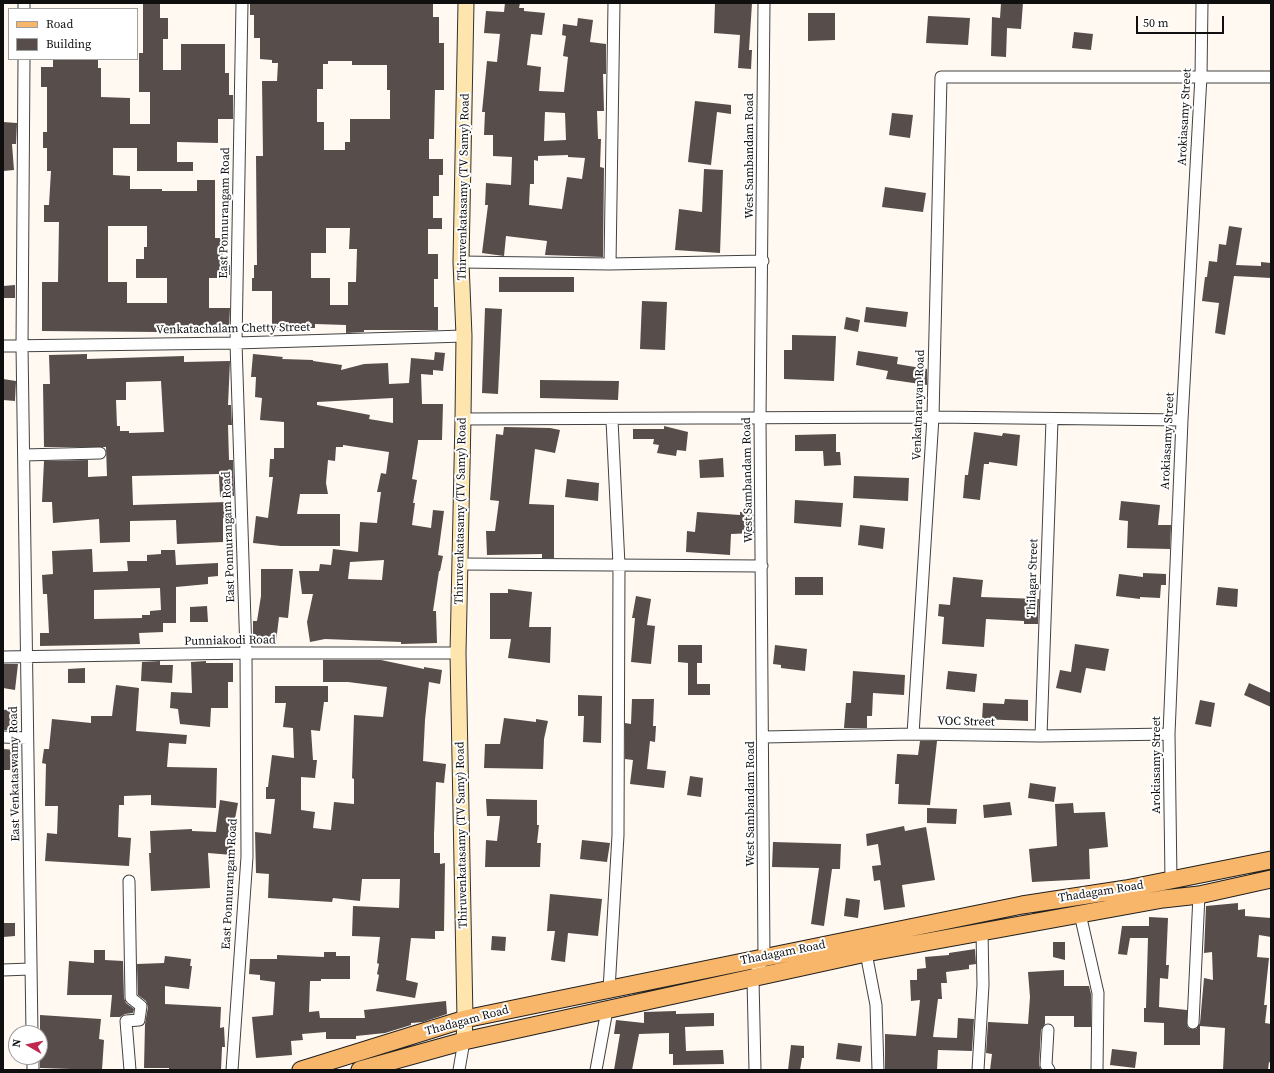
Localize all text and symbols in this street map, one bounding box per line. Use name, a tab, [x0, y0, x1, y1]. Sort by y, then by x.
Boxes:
legend	[8, 8, 138, 60]
scale bar	[1138, 8, 1226, 34]
text: 50 m	[1143, 15, 1169, 31]
text: Road	[46, 16, 73, 32]
text: Building	[46, 36, 91, 52]
street label: Arokiasamy Street	[1175, 68, 1195, 166]
street label: Thiruvenkatasamy (TV Samy) Road	[455, 93, 473, 281]
street label: West Sambandam Road	[743, 93, 757, 219]
street label: East Ponnurangam Road	[217, 147, 233, 279]
street label: Venkatachalam Chetty Street	[156, 320, 310, 338]
street label: Venkatnarayan Road	[910, 349, 928, 461]
street label: Arokiasamy Street	[1158, 392, 1178, 490]
street label: Thiruvenkatasamy (TV Samy) Road	[452, 417, 470, 605]
street label: West Sambandam Road	[740, 417, 756, 543]
street label: East Ponnurangam Road	[220, 471, 238, 603]
street label: Thilagar Street	[1024, 539, 1042, 617]
street label: Punniakodi Road	[184, 633, 276, 649]
street label: East Venkataswamy Road	[7, 706, 23, 842]
street label: VOC Street	[937, 714, 995, 730]
street label: Arokiasamy Street	[1150, 716, 1164, 814]
street label: Thiruvenkatasamy (TV Samy) Road	[453, 741, 471, 929]
street label: West Sambandam Road	[744, 741, 758, 867]
street label: East Ponnurangam Road	[219, 818, 241, 950]
street label: Thadagam Road	[1057, 878, 1145, 906]
street label: Thadagam Road	[739, 938, 827, 968]
street label: Thadagam Road	[424, 1003, 510, 1039]
north arrow	[8, 1025, 48, 1065]
text: N	[9, 1038, 25, 1048]

